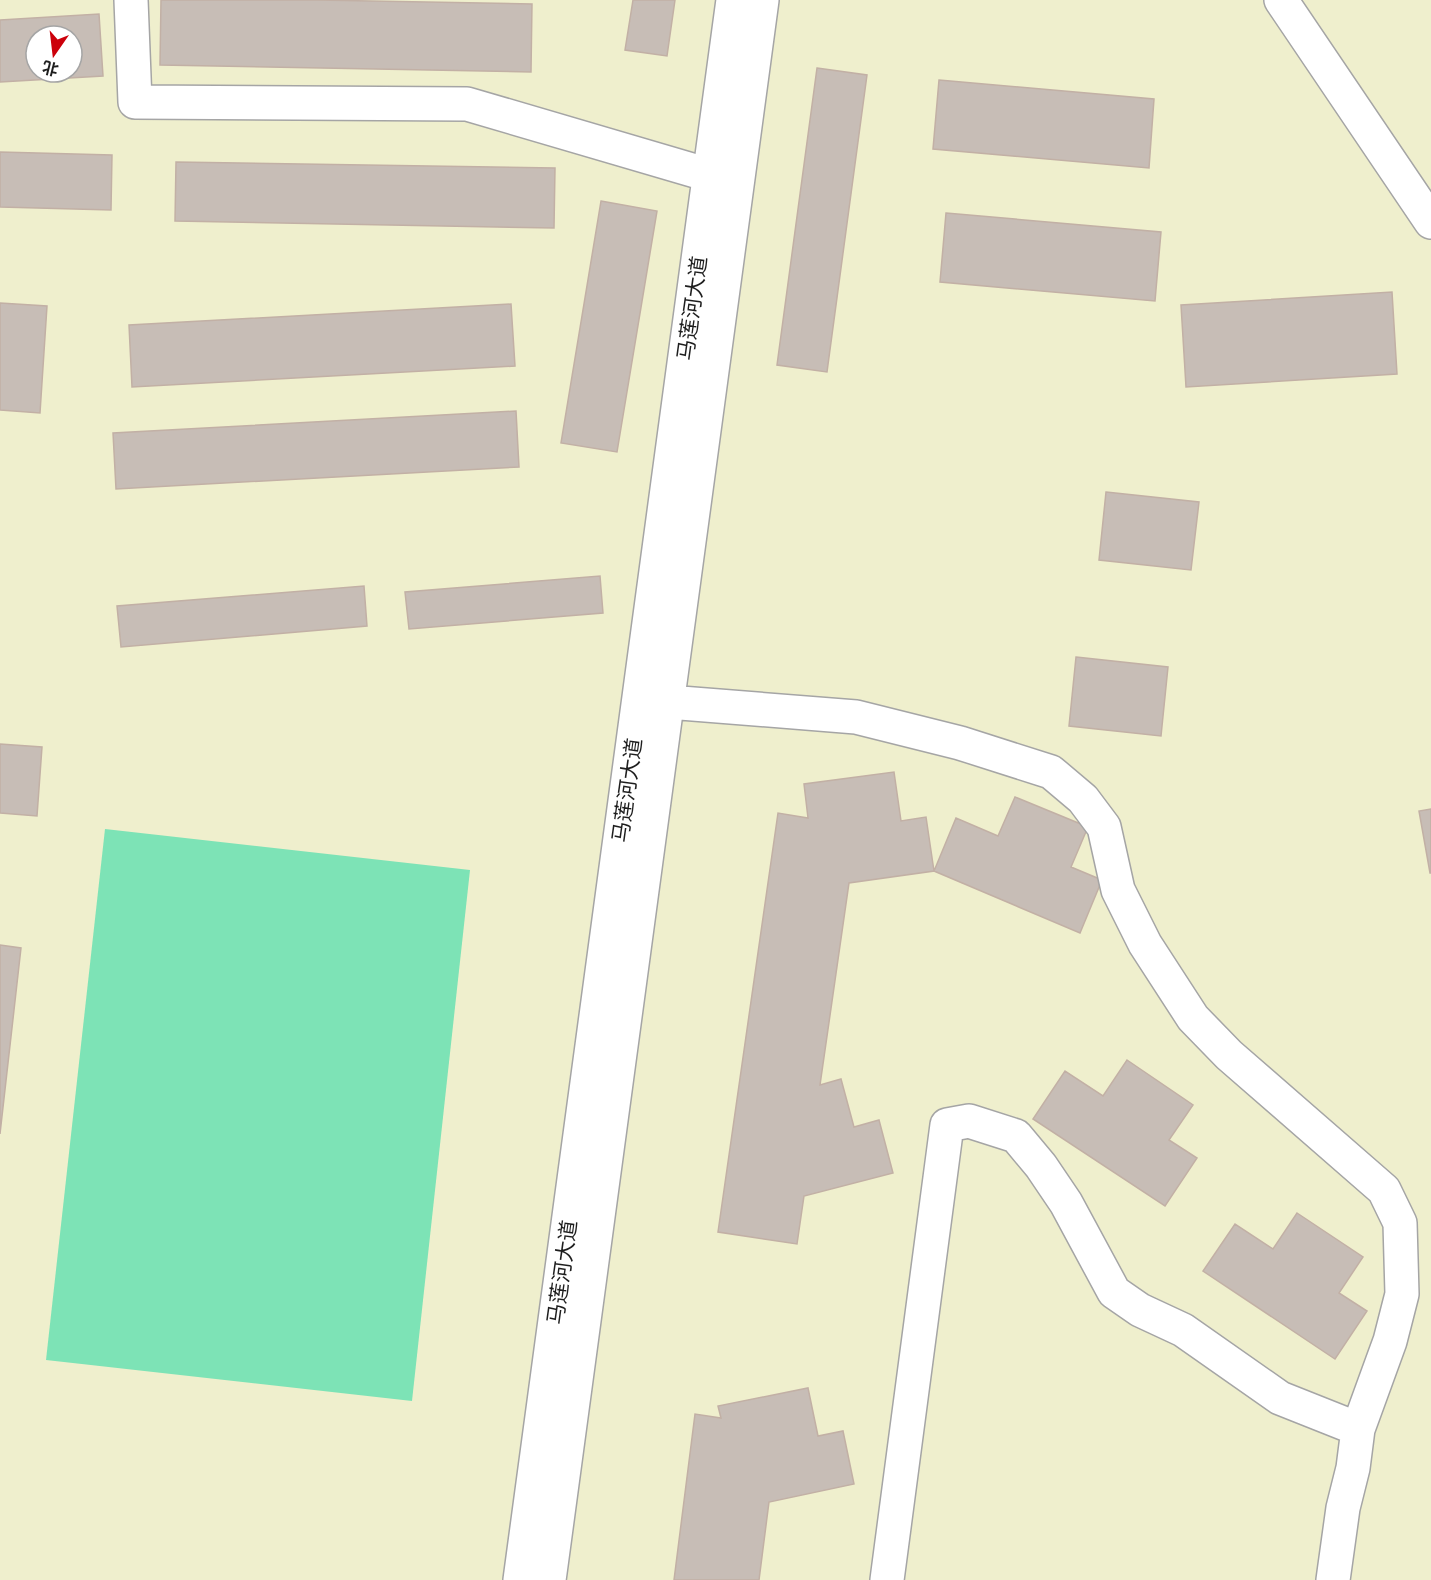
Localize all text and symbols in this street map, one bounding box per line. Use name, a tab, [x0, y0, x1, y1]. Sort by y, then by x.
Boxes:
north arrow	[24, 24, 84, 84]
text: 北	[40, 58, 60, 80]
street label: 马莲河大道	[671, 254, 711, 362]
street label: 马莲河大道	[606, 736, 646, 844]
street label: 马莲河大道	[541, 1218, 581, 1326]

